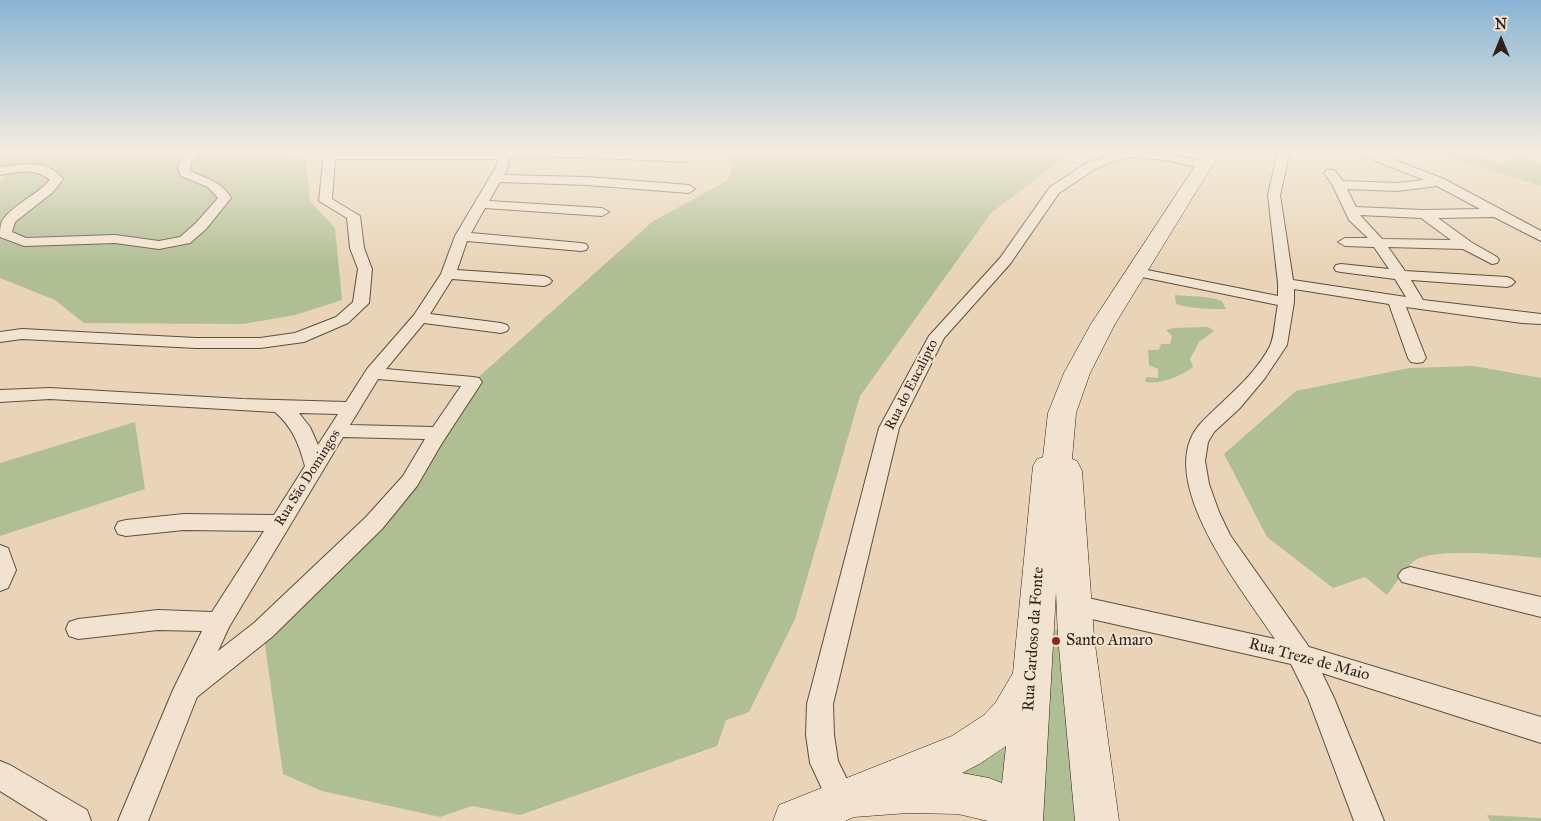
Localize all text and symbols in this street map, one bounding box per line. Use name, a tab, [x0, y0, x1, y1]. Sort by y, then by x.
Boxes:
north arrow	[1476, 15, 1526, 65]
text: N	[1495, 16, 1507, 33]
street label: Rua do Eucalipto	[882, 337, 942, 433]
street label: Rua São Domingos	[272, 427, 344, 529]
street label: Rua Cardoso da Fonte	[1019, 566, 1049, 712]
place label: Santo Amaro	[1066, 631, 1153, 651]
marker: Santo Amaro	[1050, 635, 1062, 647]
street label: Rua Treze de Maio	[1246, 635, 1372, 685]

